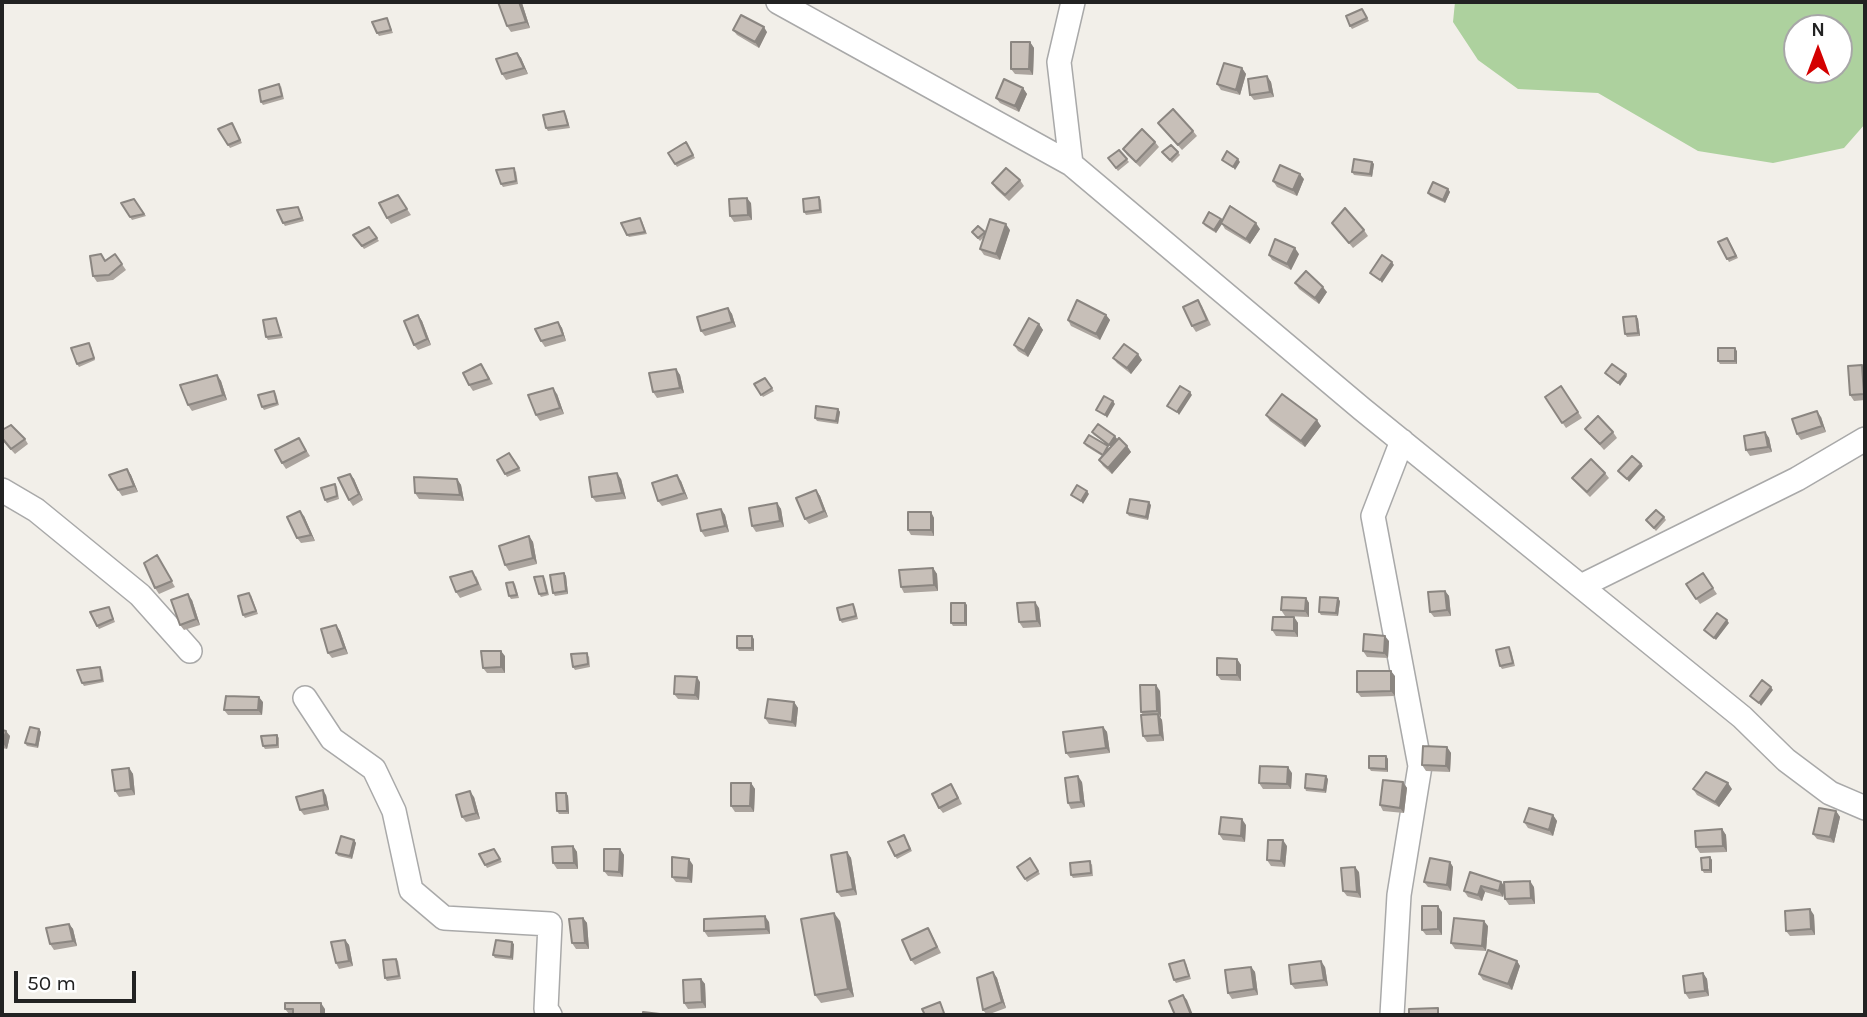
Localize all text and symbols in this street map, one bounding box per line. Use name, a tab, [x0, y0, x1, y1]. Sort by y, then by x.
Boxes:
north arrow	[1783, 14, 1853, 84]
text: N	[1811, 19, 1825, 41]
scale bar	[18, 958, 140, 1002]
text: 50 m	[27, 971, 76, 995]

